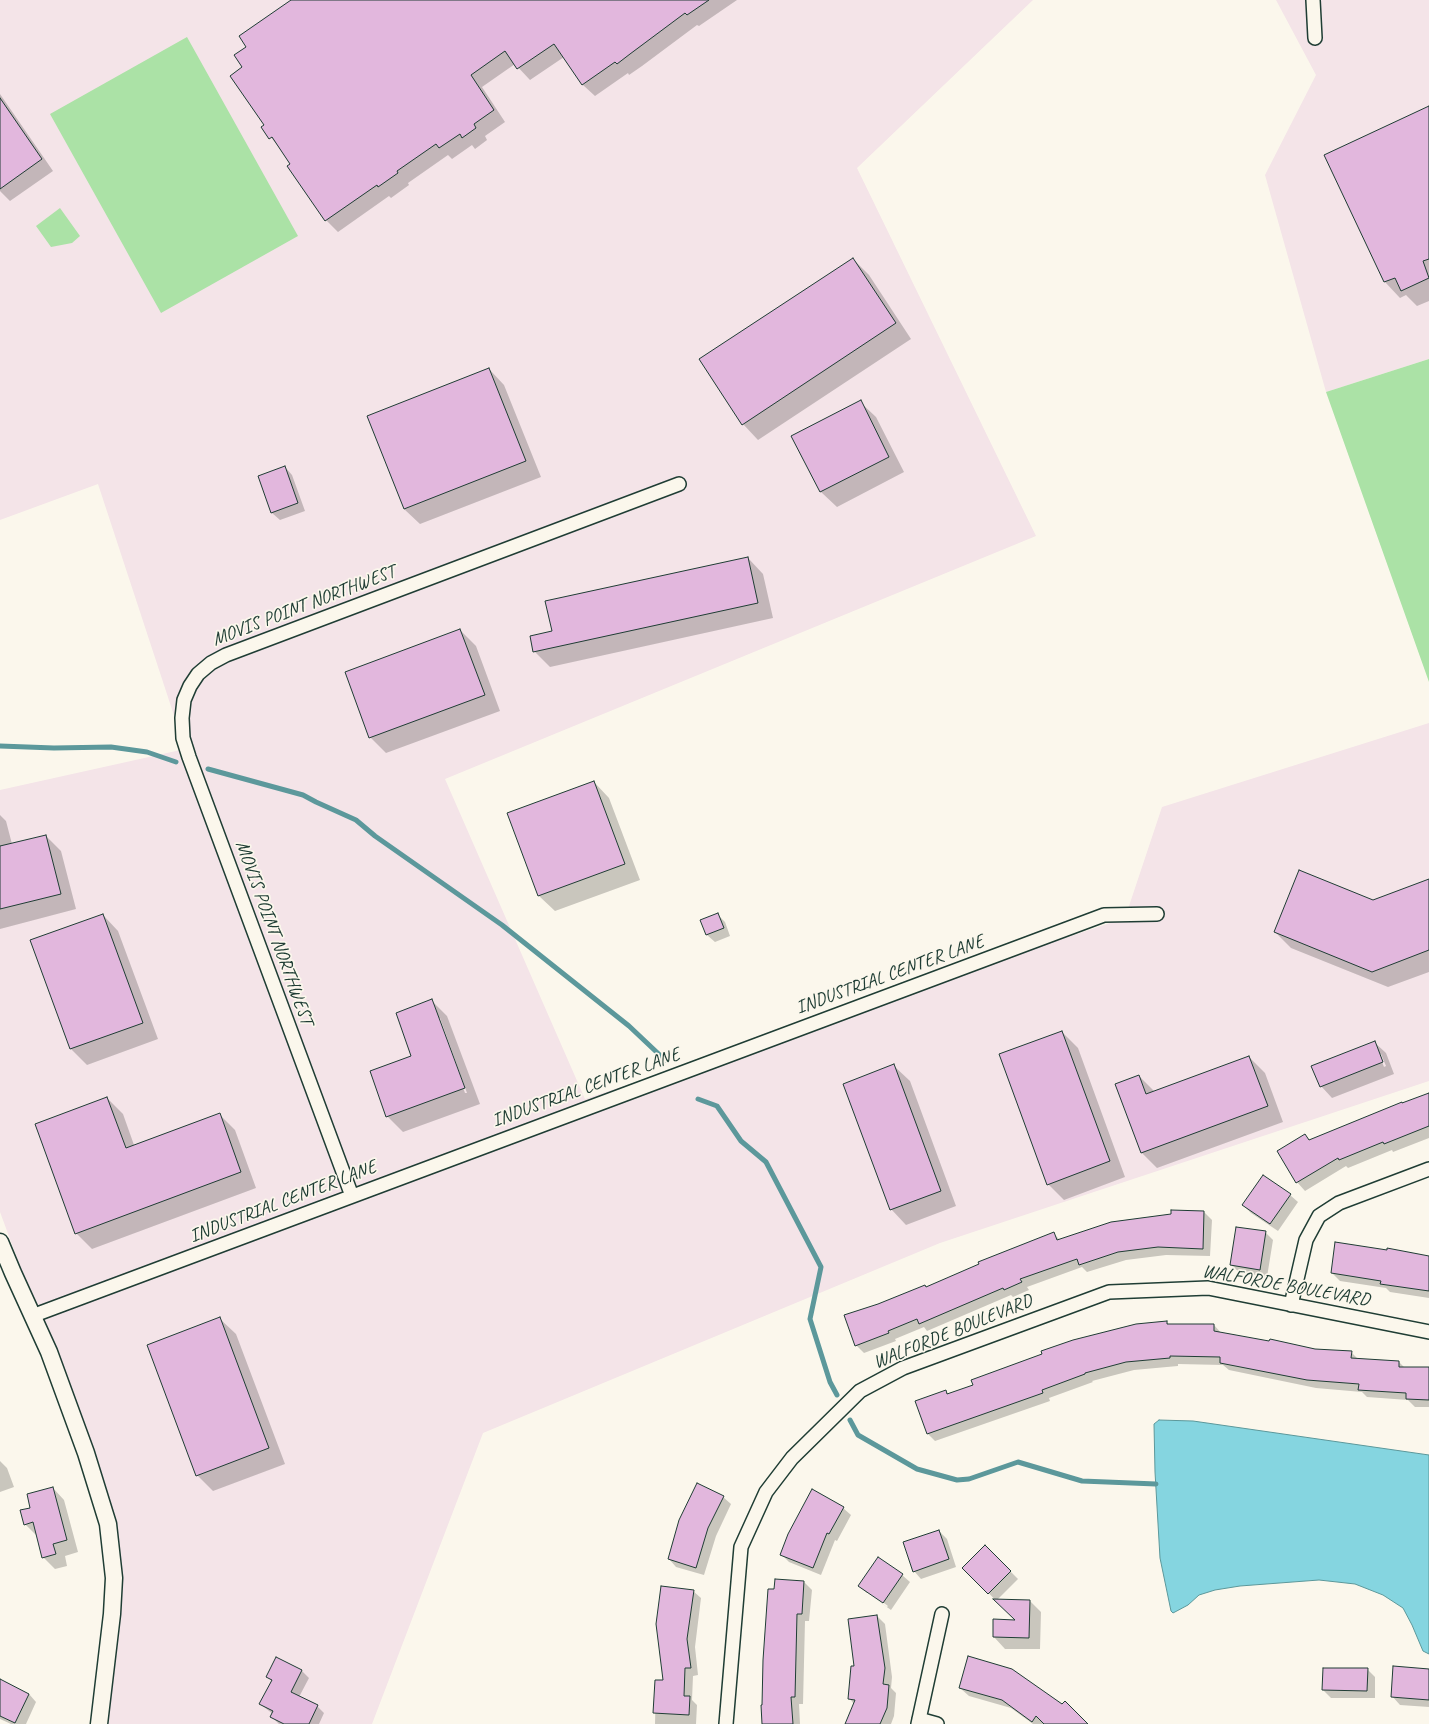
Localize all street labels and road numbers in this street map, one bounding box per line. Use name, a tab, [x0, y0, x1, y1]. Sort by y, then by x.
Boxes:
street label: MOVIS POINT NORTHWEST	[209, 561, 399, 651]
street label: MOVIS POINT NORTHWEST	[230, 838, 318, 1028]
street label: INDUSTRIAL CENTER LANE	[793, 930, 987, 1020]
street label: INDUSTRIAL CENTER LANE	[489, 1043, 683, 1133]
street label: INDUSTRIAL CENTER LANE	[186, 1156, 380, 1248]
street label: WALFORDE BOULEVARD	[1201, 1260, 1371, 1312]
street label: WALFORDE BOULEVARD	[870, 1290, 1036, 1374]

